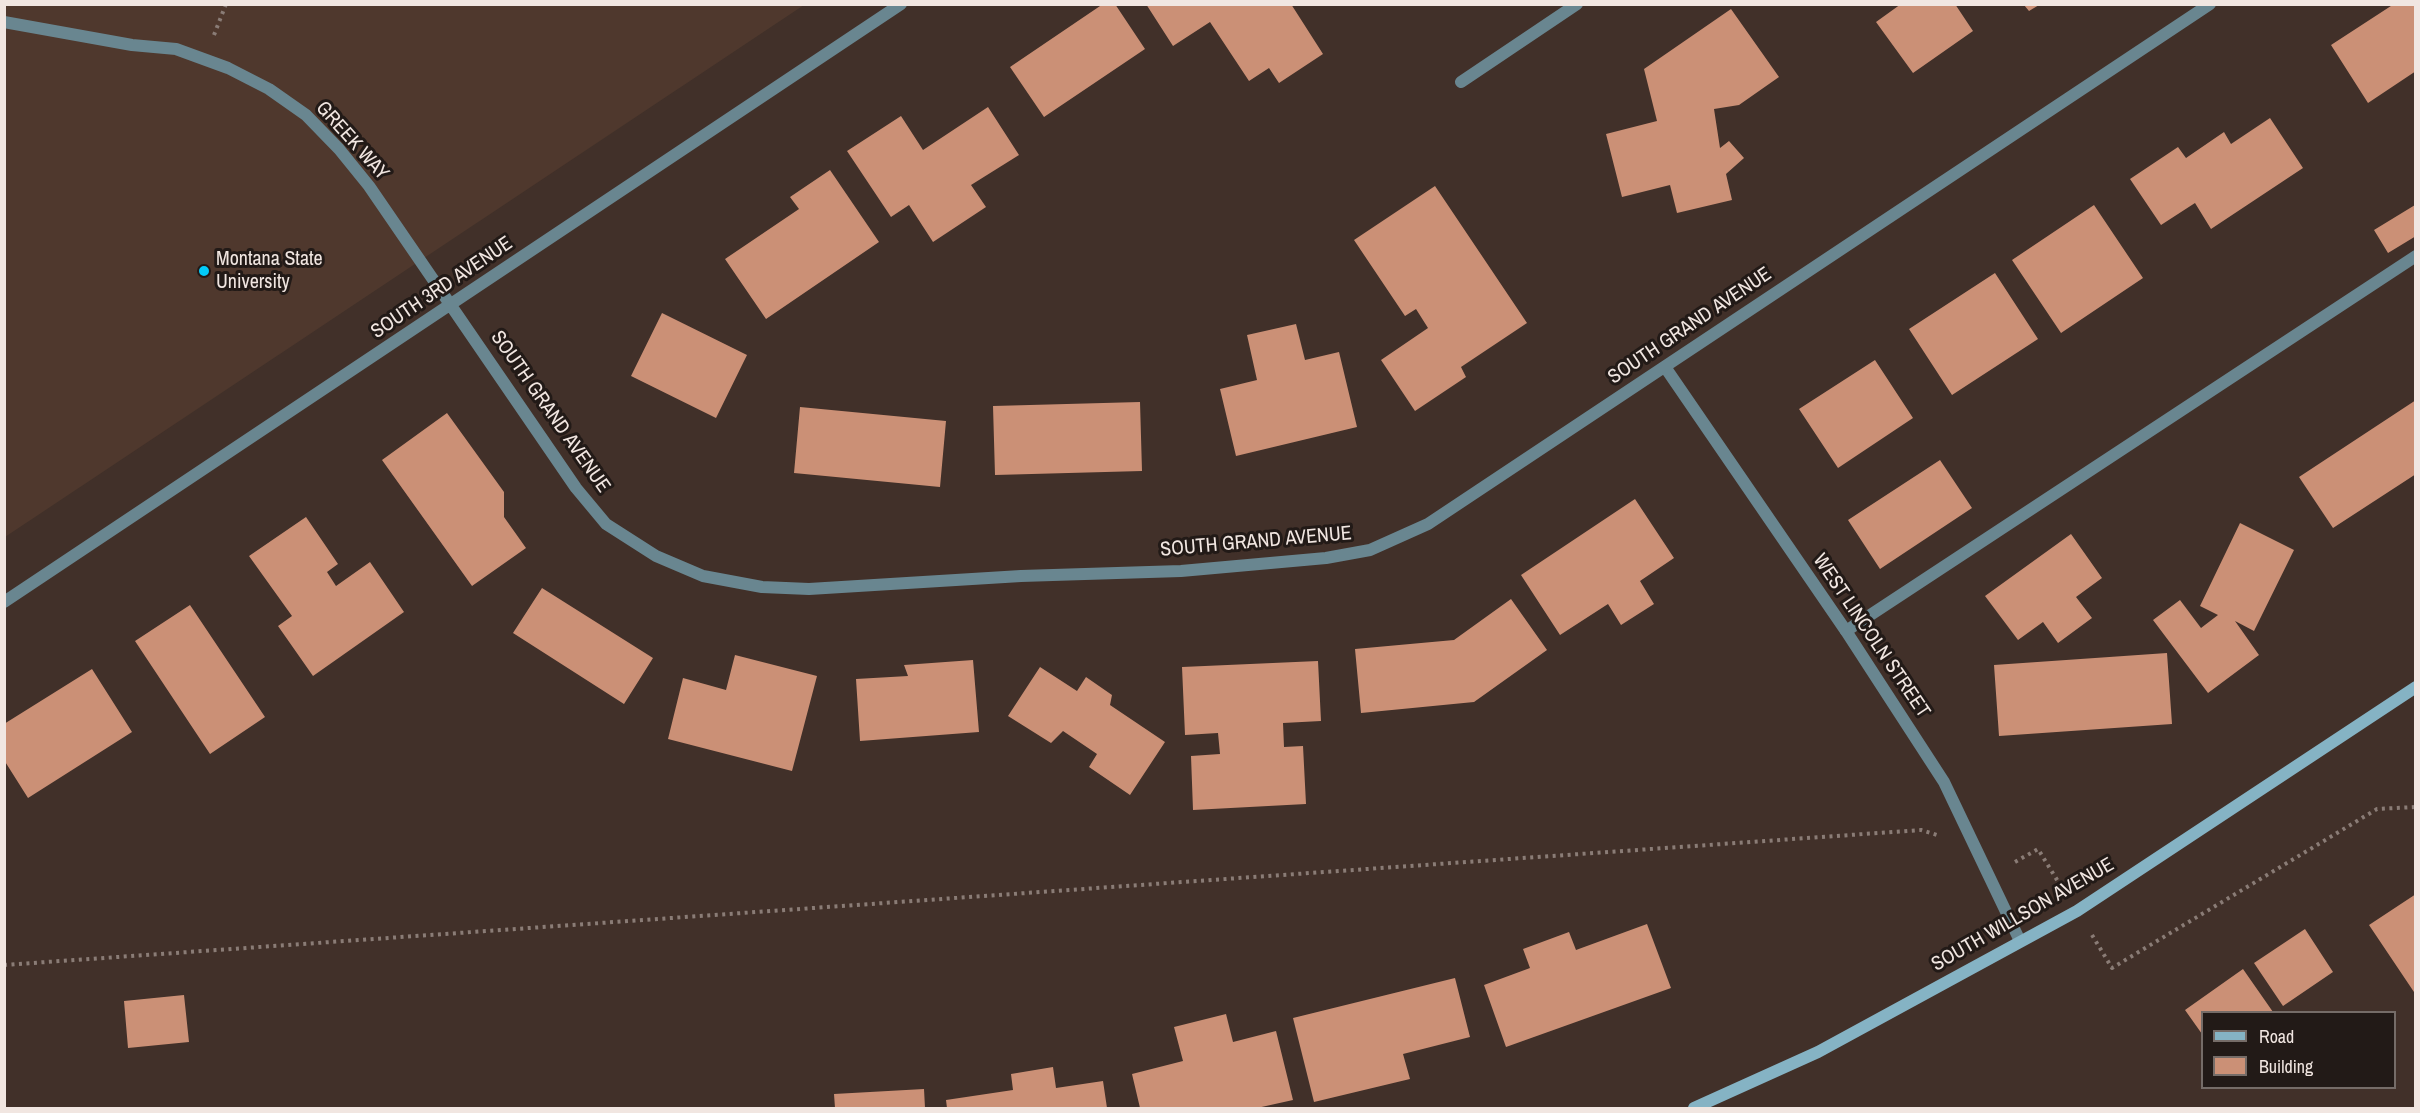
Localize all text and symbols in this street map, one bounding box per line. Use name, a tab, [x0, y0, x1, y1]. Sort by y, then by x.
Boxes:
street label: GREEK WAY	[310, 97, 394, 185]
street label: SOUTH 3RD AVENUE	[367, 232, 517, 344]
place label: Montana State University	[216, 248, 323, 295]
street label: SOUTH GRAND AVENUE	[1604, 262, 1776, 390]
marker: Montana State University	[197, 264, 211, 278]
street label: SOUTH GRAND AVENUE	[485, 326, 615, 498]
street label: SOUTH GRAND AVENUE	[1159, 522, 1353, 562]
street label: WEST LINCOLN STREET	[1807, 550, 1935, 722]
street label: SOUTH WILLSON AVENUE	[1928, 853, 2118, 977]
legend	[2201, 1011, 2396, 1089]
text: Road	[2259, 1024, 2294, 1049]
text: Building	[2259, 1054, 2313, 1079]

